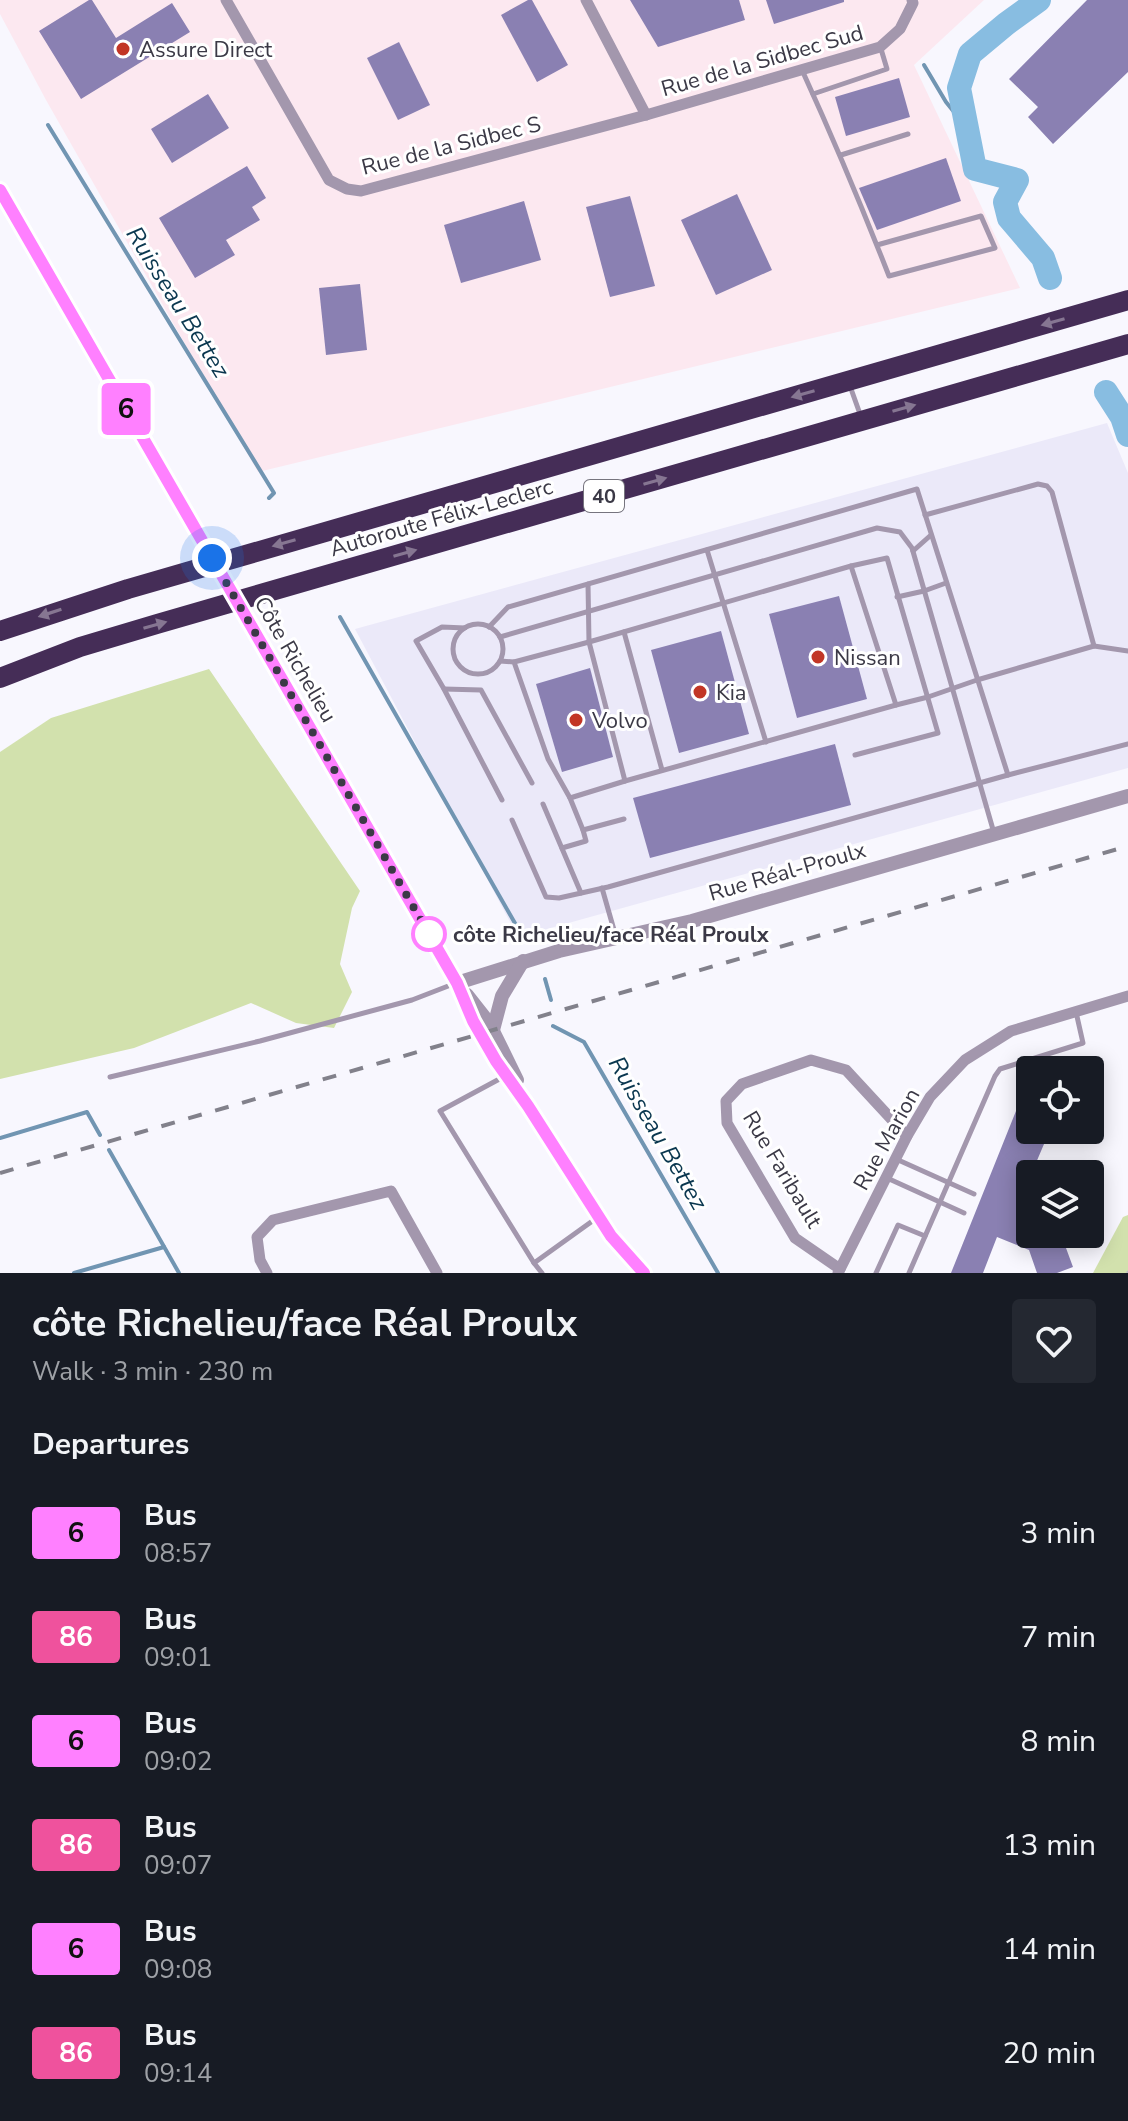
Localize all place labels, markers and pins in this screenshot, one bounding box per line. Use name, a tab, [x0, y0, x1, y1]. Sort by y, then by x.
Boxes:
place label: Assure Direct	[139, 35, 273, 65]
marker: Assure Direct	[114, 40, 132, 58]
place label: Nissan	[834, 643, 901, 673]
marker: Nissan	[809, 648, 827, 666]
place label: Kia	[716, 678, 747, 708]
marker: Kia	[691, 683, 709, 701]
place label: Volvo	[591, 706, 648, 736]
marker: Volvo	[567, 711, 585, 729]
marker: côte Richelieu/face Réal Proulx	[412, 917, 446, 951]
place label: côte Richelieu/face Réal Proulx	[453, 920, 770, 950]

